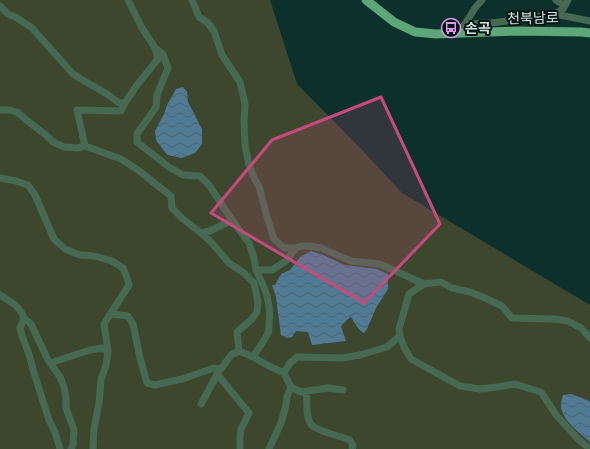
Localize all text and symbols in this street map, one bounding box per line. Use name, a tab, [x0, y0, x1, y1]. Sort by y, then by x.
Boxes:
street label: 천북남로	[507, 10, 559, 27]
bus stop icon: 손곡	[440, 17, 462, 39]
place label: 손곡	[465, 20, 491, 37]

